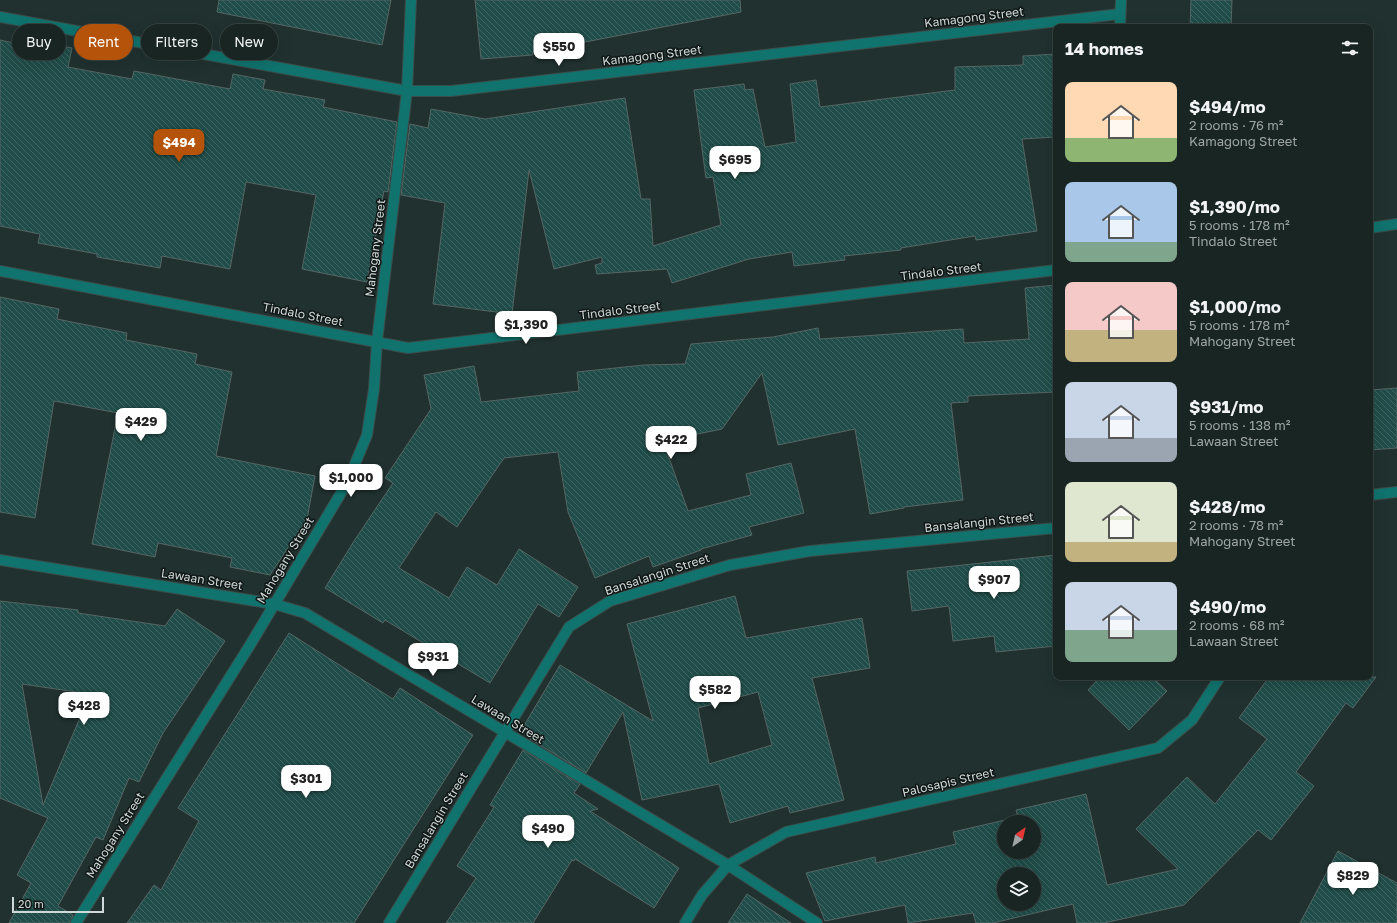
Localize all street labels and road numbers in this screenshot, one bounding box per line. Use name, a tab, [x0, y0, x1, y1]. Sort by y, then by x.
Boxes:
street label: Kamagong Street	[923, 3, 1025, 31]
street label: Kamagong Street	[601, 41, 703, 69]
street label: Mahogany Street	[362, 198, 388, 298]
street label: Tindalo Street	[900, 259, 983, 283]
street label: Tindalo Street	[579, 298, 662, 322]
street label: Tindalo Street	[261, 299, 345, 329]
street label: Bansalangin Street	[924, 509, 1035, 535]
street label: Mahogany Street	[253, 514, 317, 606]
street label: Bansalangin Street	[602, 550, 712, 598]
street label: Lawaan Street	[160, 565, 244, 593]
street label: Lawaan Street	[469, 691, 547, 747]
street label: Palosapis Street	[900, 764, 996, 800]
street label: Bansalangin Street	[401, 769, 471, 871]
street label: Mahogany Street	[83, 789, 147, 881]

